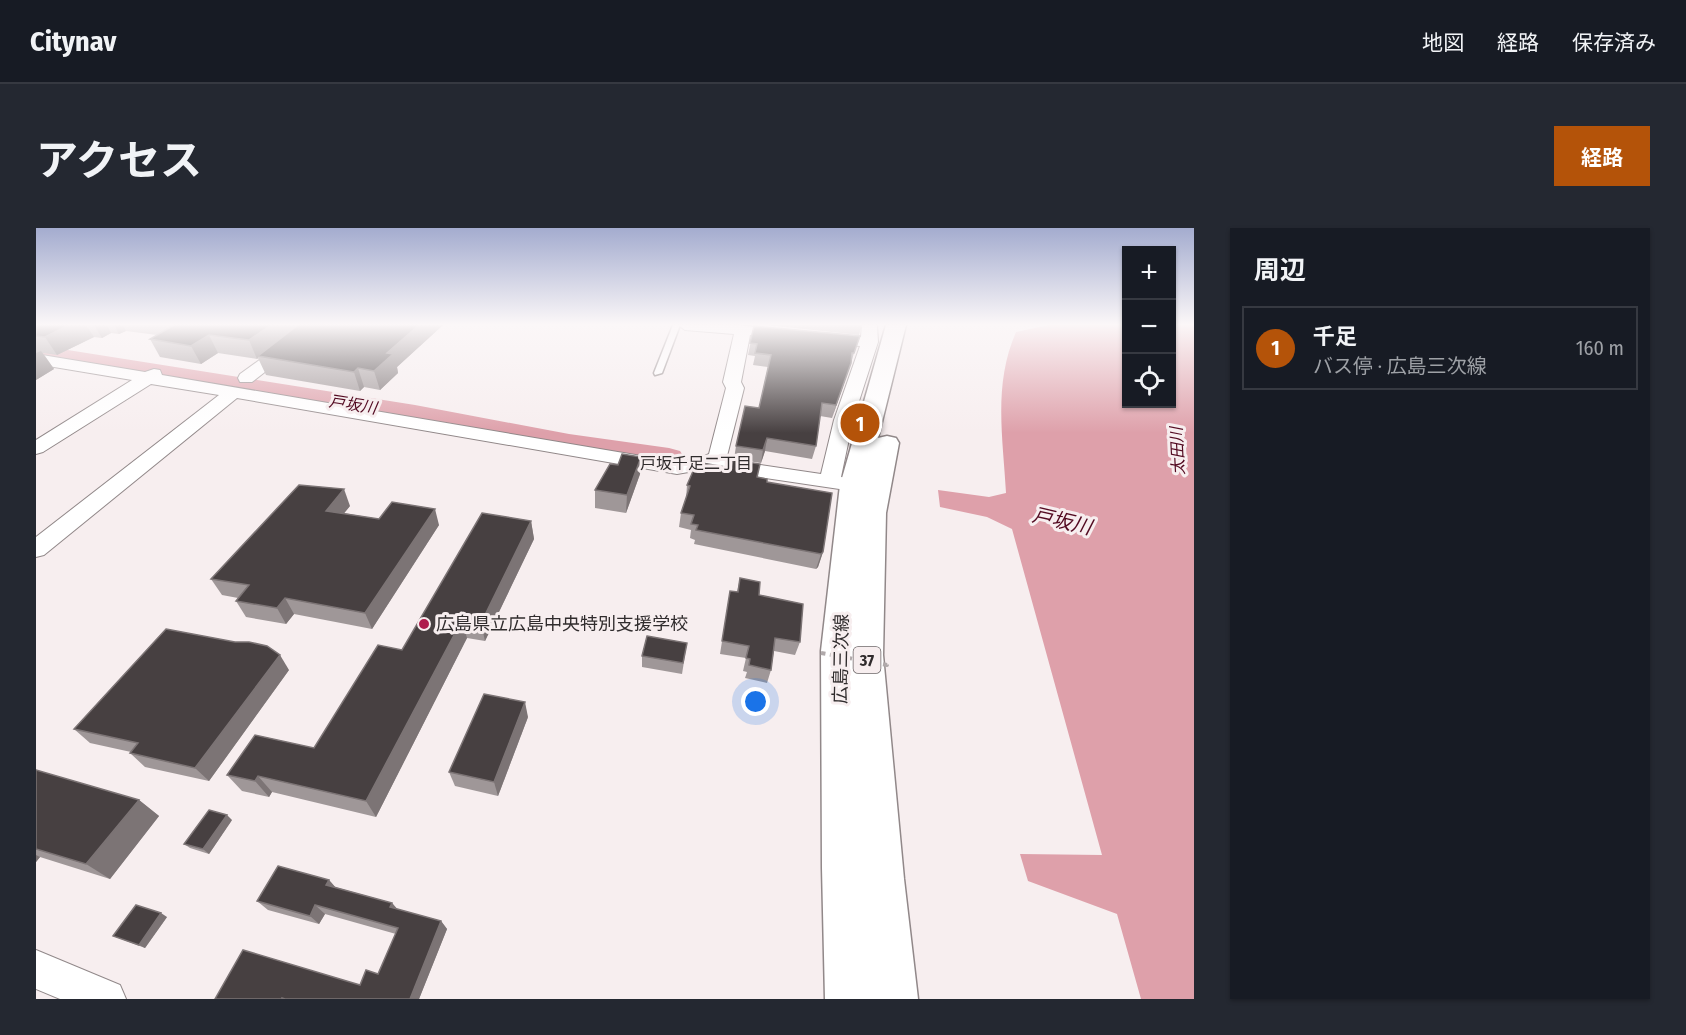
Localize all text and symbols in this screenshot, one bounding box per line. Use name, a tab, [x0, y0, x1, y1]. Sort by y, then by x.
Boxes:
text: Citynav	[30, 25, 116, 58]
text: 地図	[1422, 30, 1464, 56]
text: 経路	[1497, 30, 1539, 56]
text: 保存済み	[1572, 30, 1656, 56]
button: 経路	[1554, 126, 1650, 186]
text: アクセス	[36, 136, 202, 186]
map controls	[1122, 246, 1176, 408]
button: +	[1122, 246, 1176, 300]
text: 周辺	[1254, 255, 1306, 286]
button: −	[1122, 300, 1176, 354]
text: 千足	[1313, 323, 1357, 350]
text: 1	[1271, 336, 1280, 360]
text: 160 m	[1576, 336, 1624, 360]
button: locate	[1122, 354, 1176, 408]
text: バス停 · 広島三次線	[1313, 354, 1487, 378]
water label: 戸坂川	[328, 391, 380, 418]
pin: 1	[840, 400, 880, 446]
water label: 太田川	[1167, 425, 1188, 475]
district label: 戸坂千足二丁目	[640, 454, 752, 473]
water label: 戸坂川	[1030, 503, 1096, 540]
place label: 広島県立広島中央特別支援学校	[436, 613, 688, 635]
street label: 広島三次線	[829, 614, 853, 704]
marker: 広島県立広島中央特別支援学校	[417, 617, 431, 631]
road number: 37	[854, 647, 880, 673]
your location	[741, 687, 770, 716]

